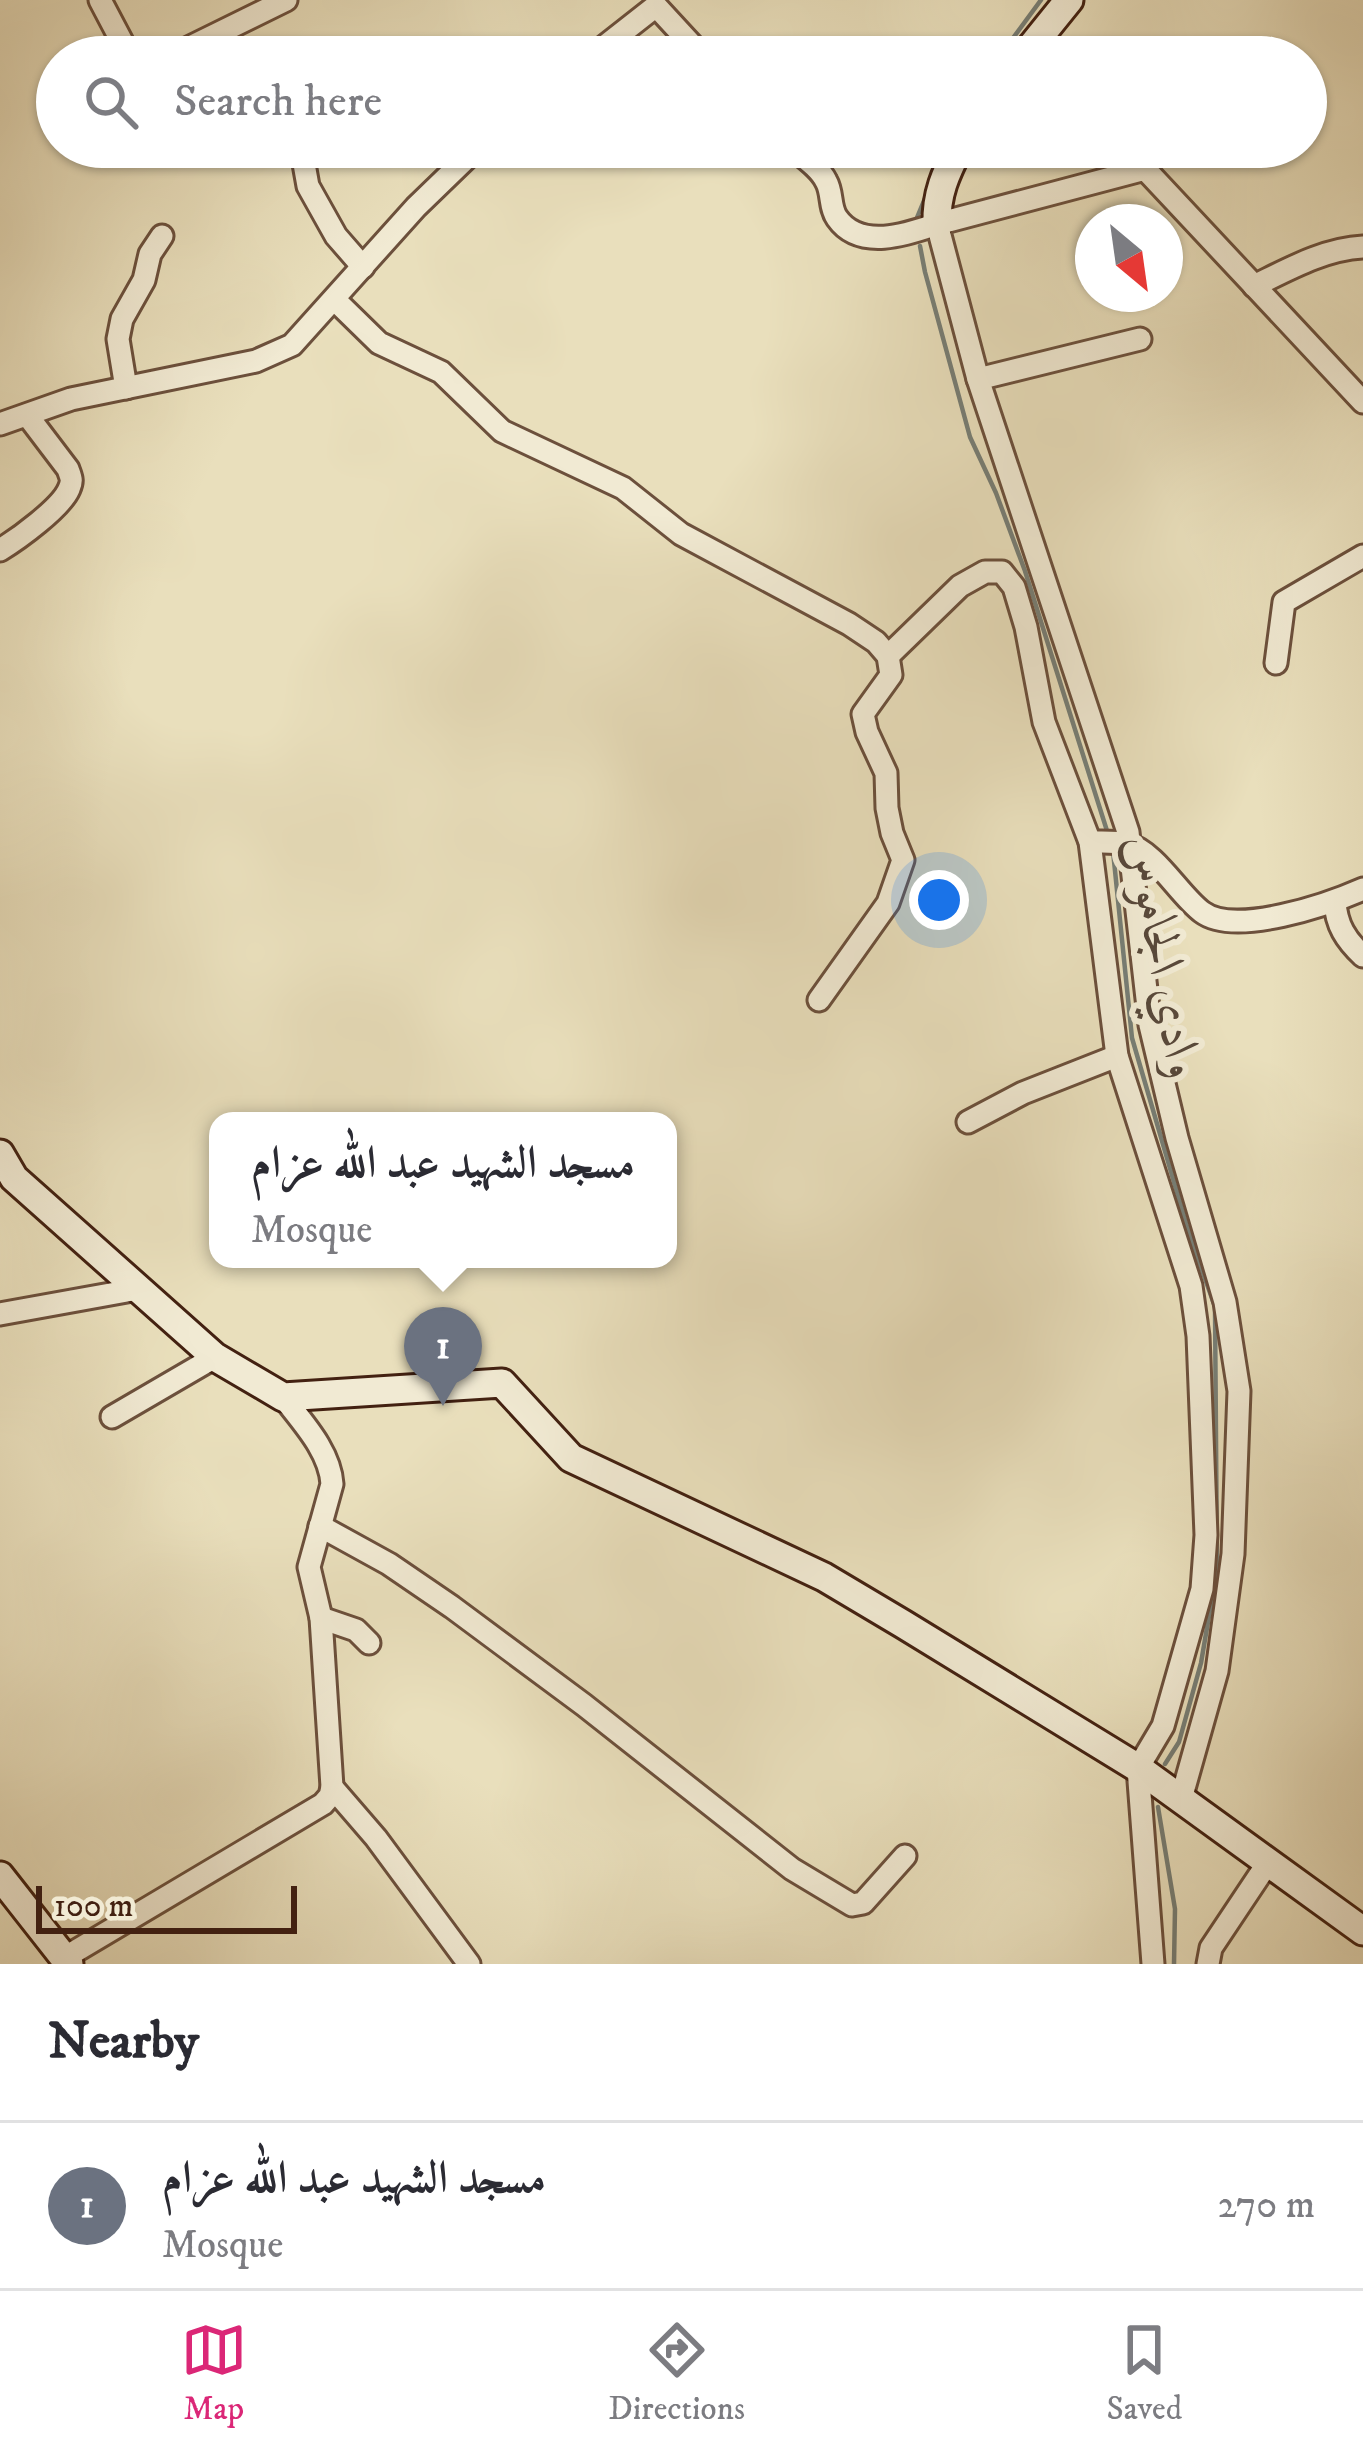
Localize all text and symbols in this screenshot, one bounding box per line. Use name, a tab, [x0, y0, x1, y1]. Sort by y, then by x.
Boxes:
search box	[36, 36, 1327, 168]
icon: search	[78, 69, 144, 135]
text: Search here	[174, 74, 382, 130]
north arrow	[1075, 204, 1183, 312]
water label: وادي الجاموس	[1104, 830, 1216, 1086]
your location	[909, 870, 969, 930]
popup	[209, 1112, 677, 1268]
text: مسجد الشهيد عبد الله عزام	[251, 1136, 635, 1192]
text: Mosque	[251, 1206, 372, 1255]
pin: 1	[404, 1307, 482, 1406]
scale bar	[36, 1880, 297, 1933]
text: 100 m	[54, 1886, 133, 1927]
text: Nearby	[48, 2010, 199, 2074]
text: مسجد الشهيد عبد الله عزام	[162, 2151, 546, 2207]
text: 1	[80, 2181, 94, 2230]
text: 270 m	[1218, 2181, 1315, 2230]
text: Mosque	[162, 2221, 283, 2270]
tab: Map	[181, 2317, 247, 2430]
tab: Directions	[608, 2317, 745, 2430]
tab: Saved	[1106, 2317, 1182, 2430]

